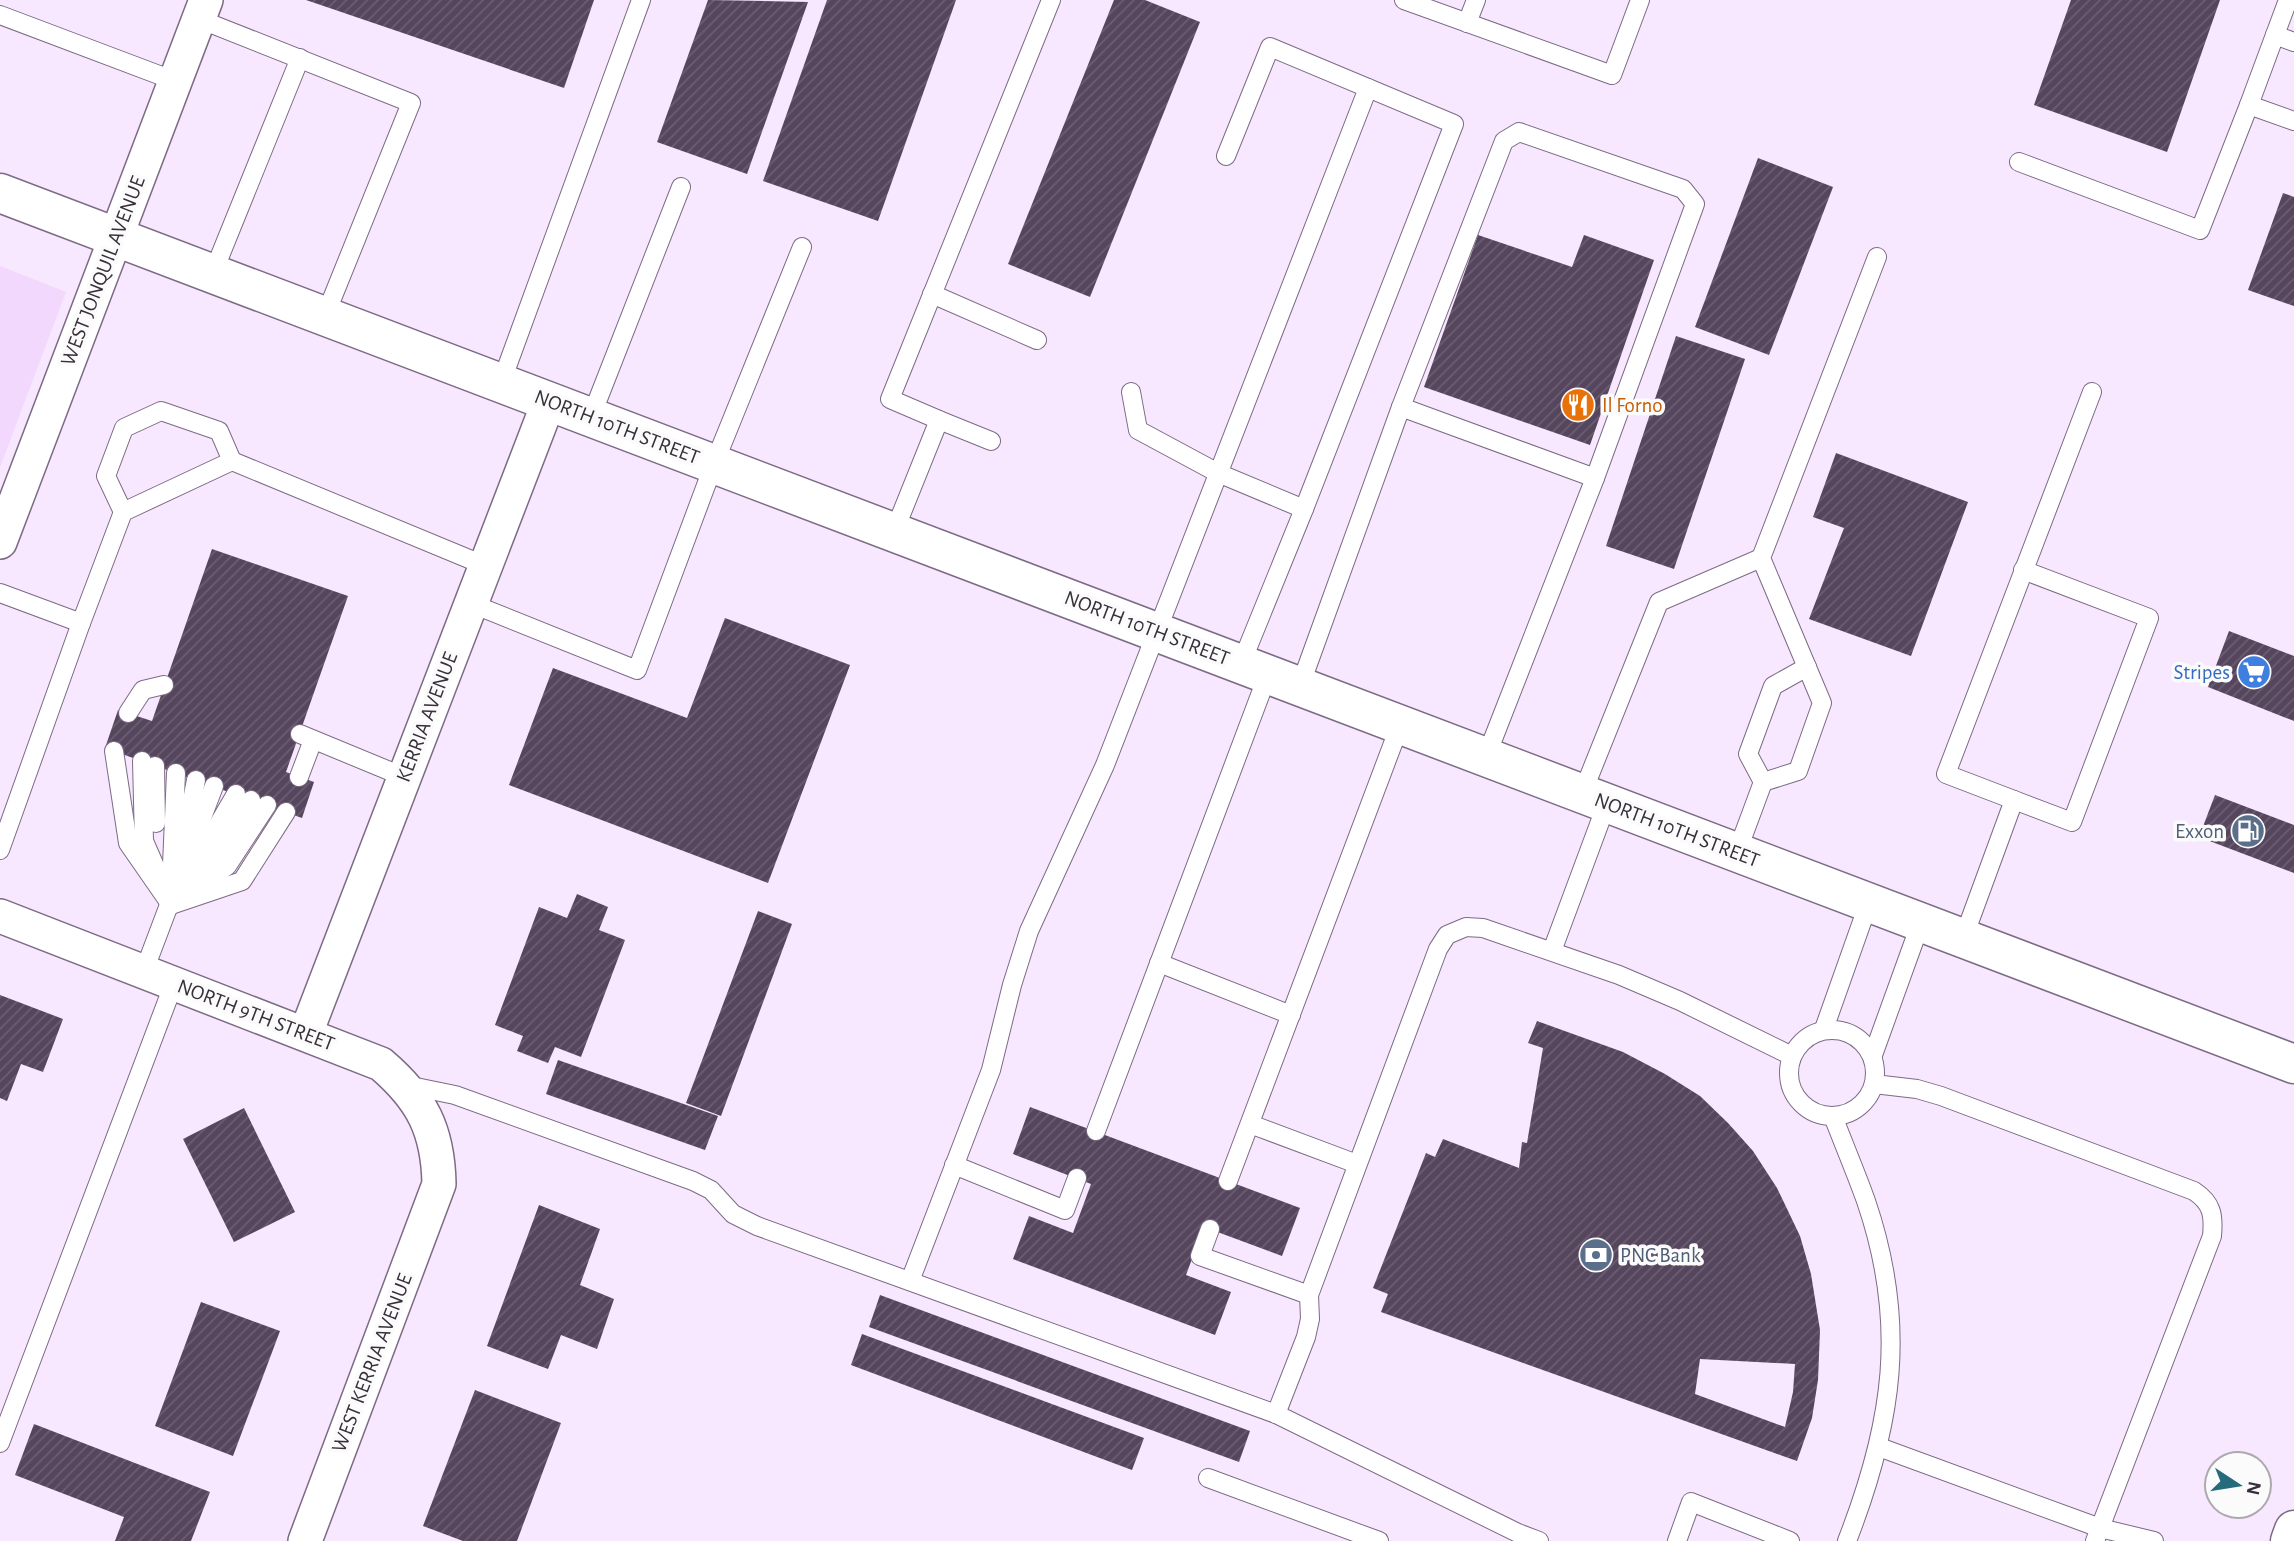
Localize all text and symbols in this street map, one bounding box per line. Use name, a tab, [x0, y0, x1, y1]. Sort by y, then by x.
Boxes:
street label: WEST JONQUIL AVENUE	[57, 173, 149, 369]
street label: NORTH 10TH STREET	[532, 386, 702, 468]
restaurant icon: Il Forno	[1559, 386, 1597, 424]
place label: Il Forno	[1602, 395, 1663, 416]
street label: NORTH 10TH STREET	[1062, 587, 1232, 669]
street label: KERRIA AVENUE	[393, 649, 461, 785]
supermarket icon: Stripes	[2235, 653, 2273, 691]
place label: Stripes	[2173, 662, 2230, 683]
street label: NORTH 10TH STREET	[1592, 789, 1762, 871]
fuel station icon: Exxon	[2229, 812, 2267, 850]
place label: Exxon	[2175, 821, 2224, 842]
street label: NORTH 9TH STREET	[175, 975, 337, 1055]
bank icon: PNC Bank	[1577, 1236, 1615, 1274]
place label: PNC Bank	[1620, 1245, 1701, 1266]
street label: WEST KERRIA AVENUE	[328, 1271, 416, 1455]
north arrow	[2203, 1450, 2273, 1520]
text: N	[2242, 1480, 2264, 1497]

